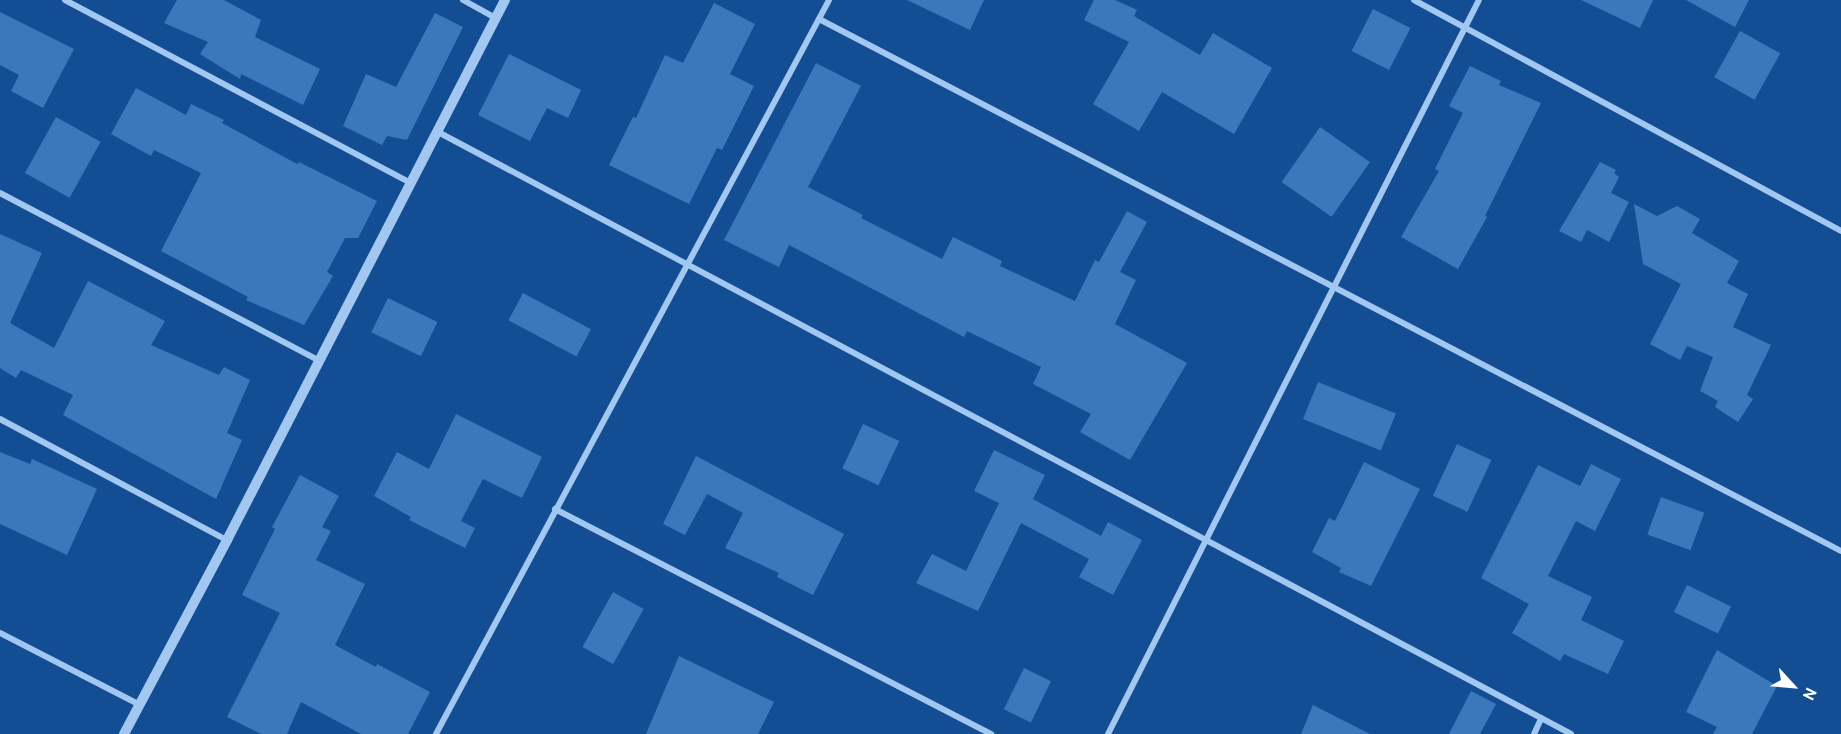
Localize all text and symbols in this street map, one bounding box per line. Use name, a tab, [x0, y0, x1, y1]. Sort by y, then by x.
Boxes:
north arrow	[1763, 656, 1823, 716]
text: N	[1799, 685, 1821, 703]

